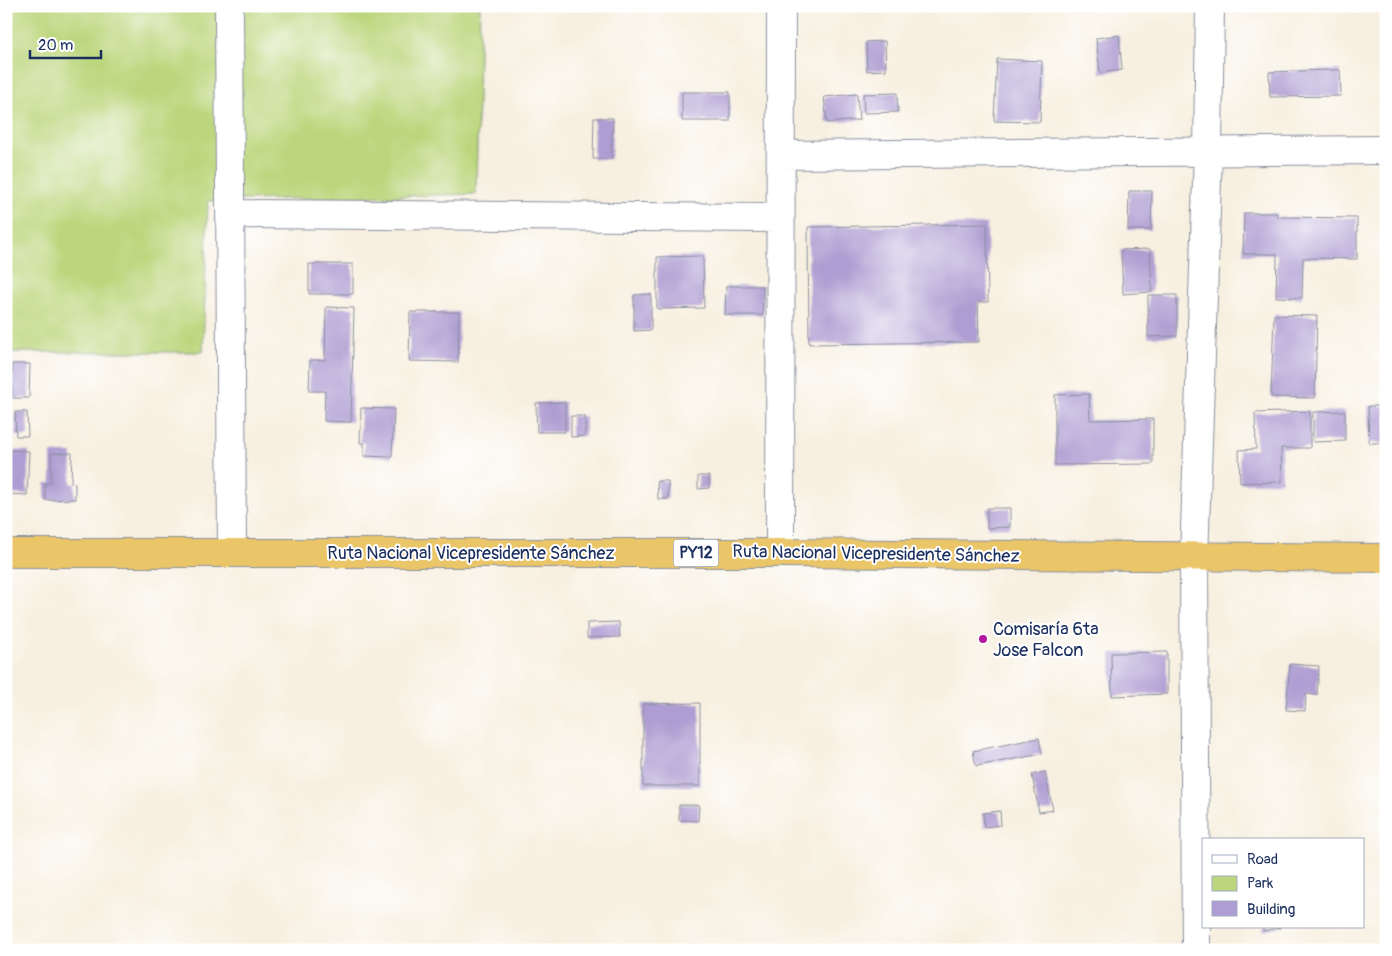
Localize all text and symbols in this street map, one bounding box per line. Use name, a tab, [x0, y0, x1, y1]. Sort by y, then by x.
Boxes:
scale bar	[30, 28, 101, 60]
text: 20 m	[38, 36, 73, 55]
road number: PY12	[674, 540, 718, 566]
street label: Ruta Nacional Vicepresidente Sánchez	[732, 540, 1020, 568]
street label: Ruta Nacional Vicepresidente Sánchez	[327, 542, 615, 565]
place label: Comisaría 6ta Jose Falcon	[993, 618, 1099, 662]
marker: Comisaría 6ta Jose Falcon	[977, 633, 989, 645]
legend	[1202, 838, 1364, 928]
text: Road	[1247, 850, 1278, 869]
text: Park	[1247, 874, 1274, 893]
text: Building	[1247, 900, 1295, 919]

